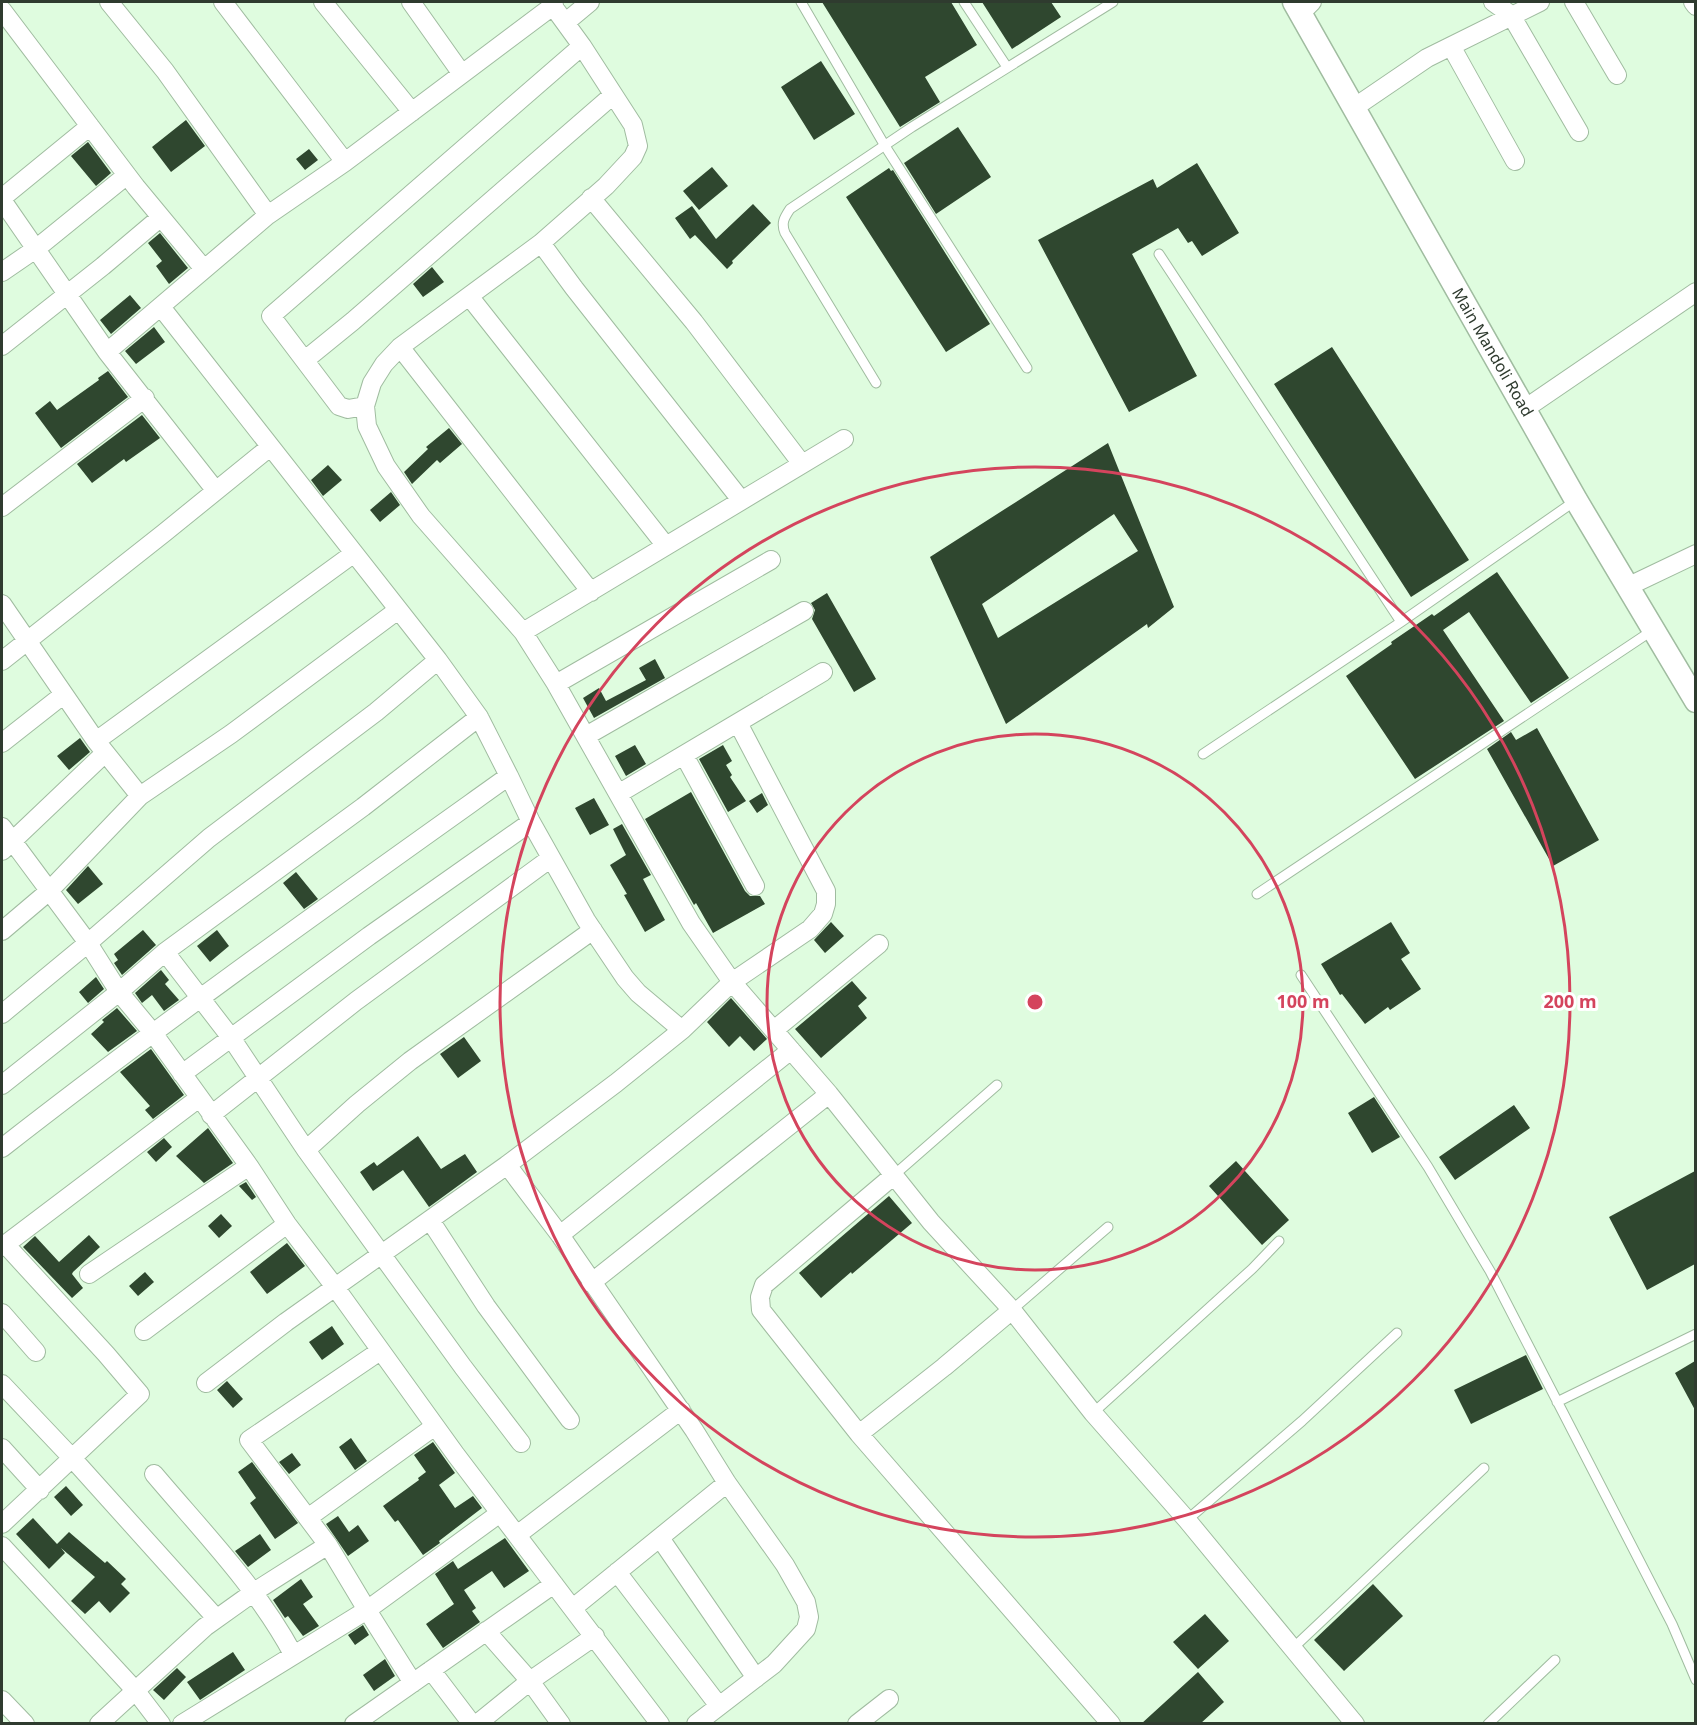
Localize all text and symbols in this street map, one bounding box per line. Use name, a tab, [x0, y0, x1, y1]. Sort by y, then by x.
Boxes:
street label: Main Mandoli Road	[1447, 284, 1539, 420]
text: 100 m	[1276, 989, 1330, 1013]
text: 200 m	[1543, 989, 1597, 1013]
centre of rings	[1025, 992, 1045, 1012]

